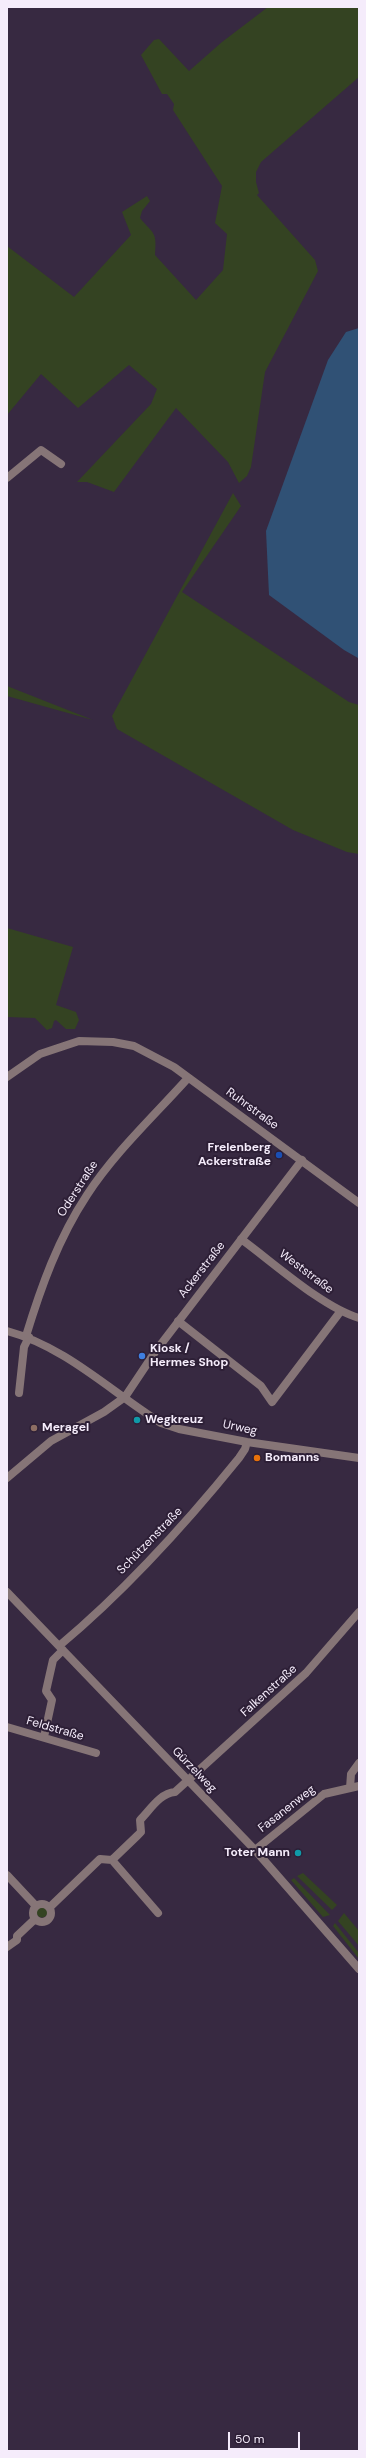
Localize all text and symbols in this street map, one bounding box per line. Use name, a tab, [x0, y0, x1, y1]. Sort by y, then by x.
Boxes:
street label: Ruhrstraße	[223, 1085, 281, 1133]
place label: Frelenberg Ackerstraße	[198, 1141, 271, 1169]
marker: Frelenberg Ackerstraße	[274, 1150, 284, 1160]
street label: Oderstraße	[55, 1158, 101, 1220]
street label: Ackerstraße	[176, 1239, 228, 1301]
street label: Weststraße	[276, 1247, 336, 1297]
place label: Kiosk / Hermes Shop	[150, 1342, 228, 1370]
marker: Kiosk / Hermes Shop	[137, 1351, 147, 1361]
place label: Wegkreuz	[145, 1413, 203, 1427]
marker: Wegkreuz	[132, 1415, 142, 1425]
street label: Urweg	[222, 1417, 258, 1439]
place label: Meragel	[42, 1421, 89, 1435]
marker: Meragel	[29, 1423, 39, 1433]
place label: Bomanns	[265, 1451, 319, 1465]
marker: Bomanns	[252, 1453, 262, 1463]
street label: Schützenstraße	[114, 1505, 186, 1577]
street label: Falkenstraße	[238, 1662, 300, 1720]
street label: Feldstraße	[25, 1714, 85, 1744]
street label: Gürzelweg	[169, 1744, 219, 1796]
street label: Fasanenweg	[256, 1782, 318, 1836]
place label: Toter Mann	[224, 1846, 290, 1860]
marker: Toter Mann	[293, 1848, 303, 1858]
scale bar	[230, 2424, 302, 2450]
text: 50 m	[235, 2431, 264, 2447]

